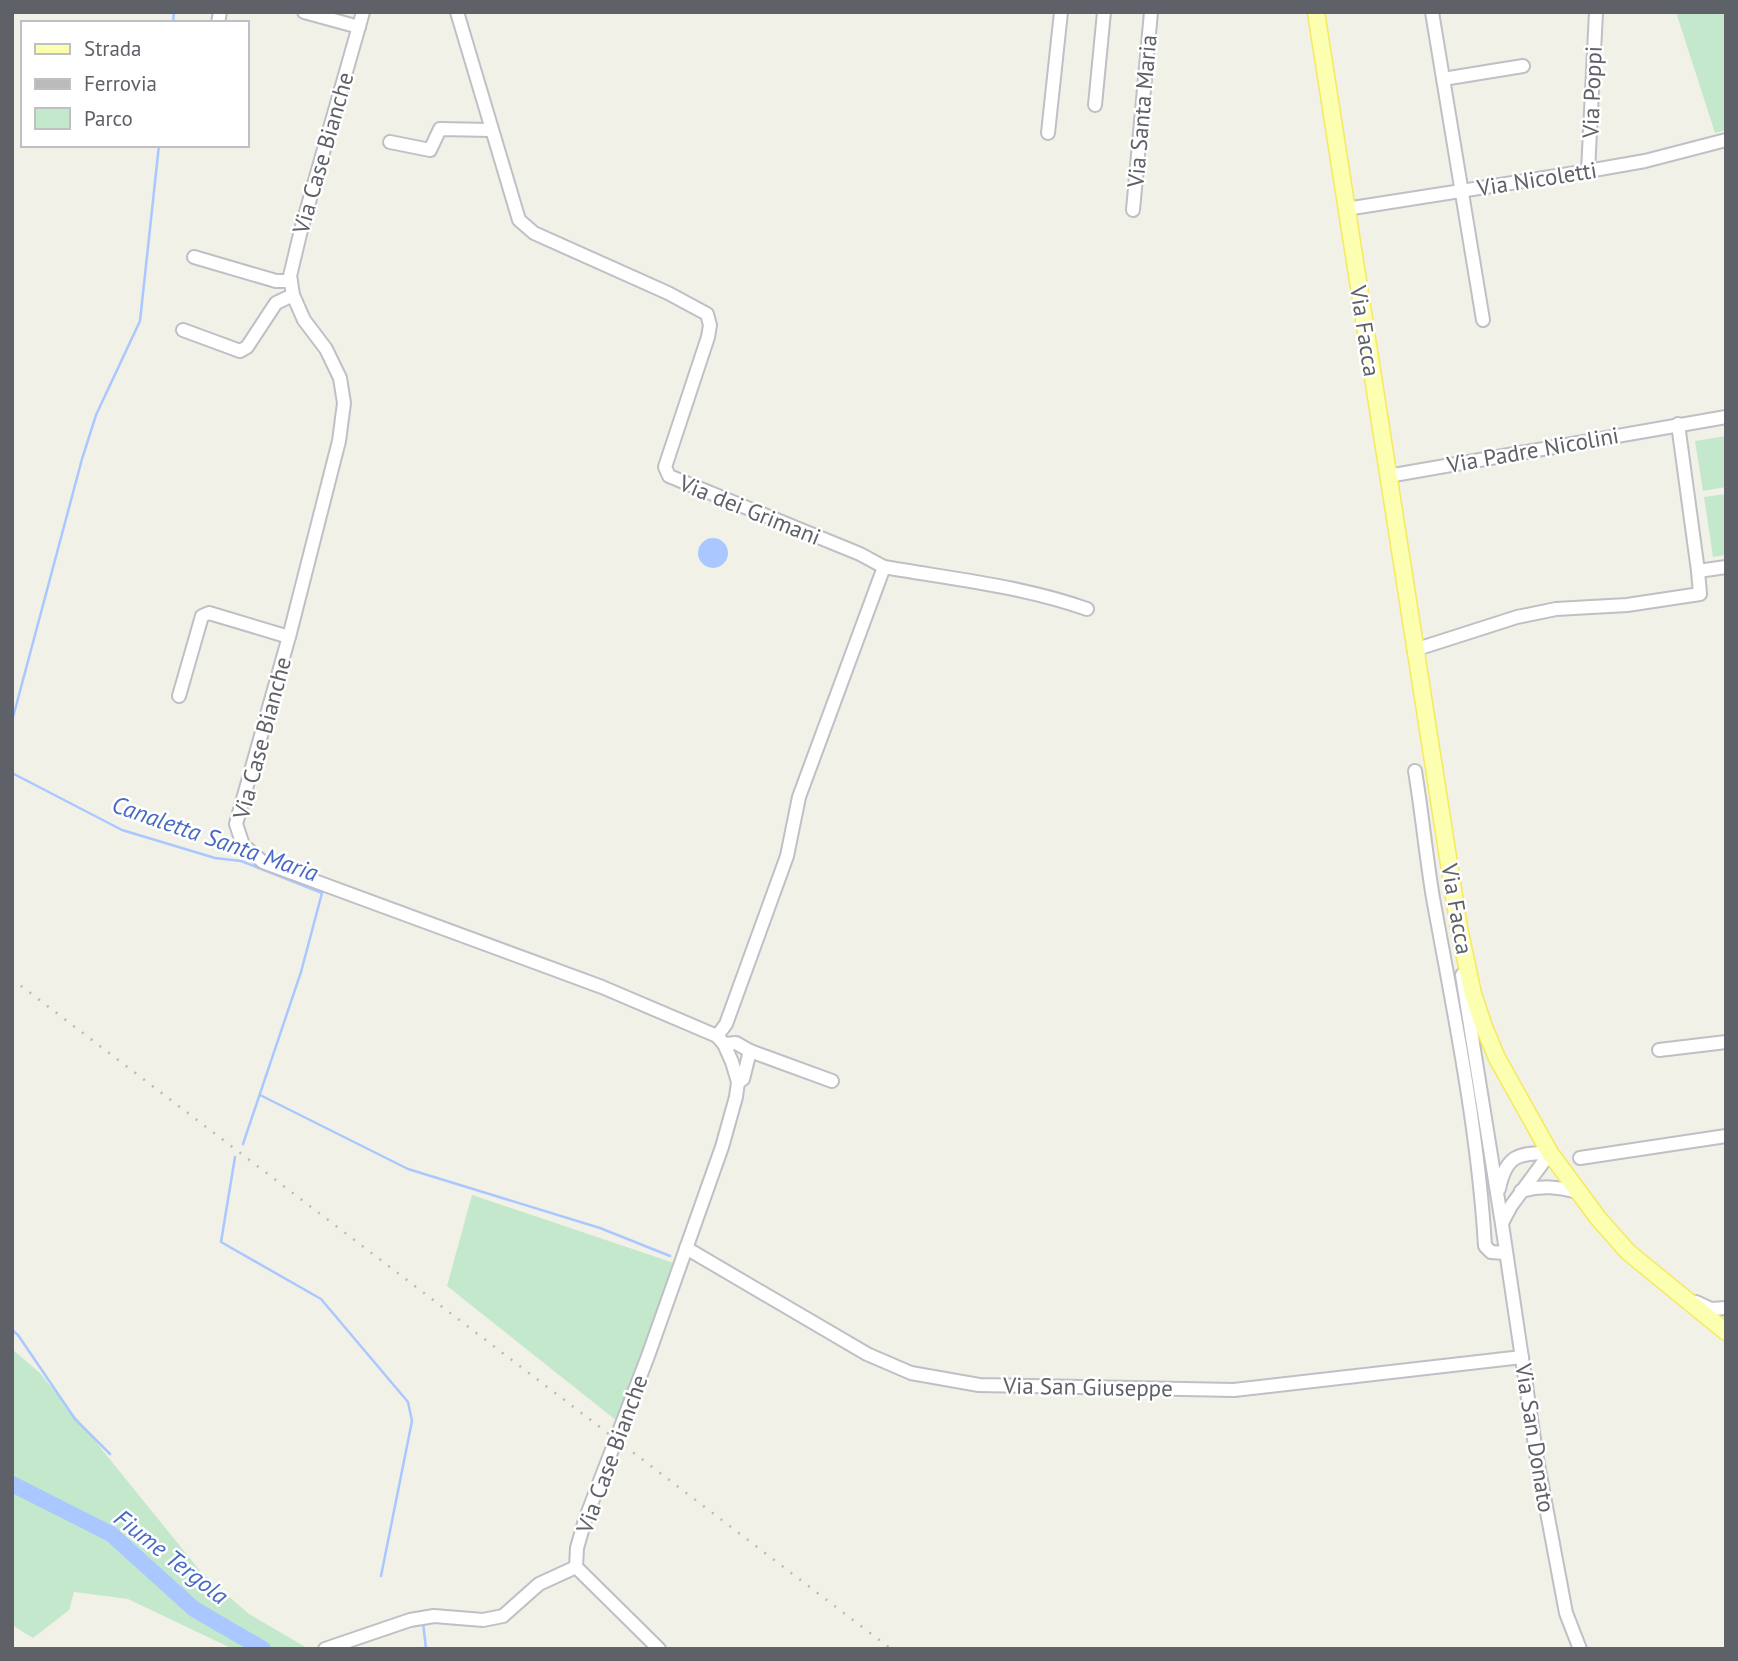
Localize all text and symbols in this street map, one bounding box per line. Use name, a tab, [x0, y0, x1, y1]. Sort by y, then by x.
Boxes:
legend	[21, 21, 248, 147]
street label: Via Santa Maria	[1120, 33, 1163, 190]
text: Strada	[84, 35, 142, 62]
street label: Via Poppi	[1575, 45, 1608, 140]
street label: Via Case Bianche	[285, 69, 359, 238]
text: Ferrovia	[84, 70, 157, 97]
text: Parco	[84, 105, 133, 132]
street label: Via Nicoletti	[1474, 155, 1599, 202]
street label: Via Facca	[1344, 282, 1387, 378]
street label: Via Padre Nicolini	[1444, 420, 1621, 479]
street label: Via dei Grimani	[674, 468, 825, 551]
street label: Via Case Bianche	[226, 654, 297, 823]
water label: Canaletta Santa Maria	[108, 789, 323, 888]
street label: Via Facca	[1435, 860, 1480, 957]
street label: Via San Donato	[1509, 1360, 1562, 1514]
street label: Via Case Bianche	[569, 1371, 654, 1538]
street label: Via San Giuseppe	[1002, 1371, 1173, 1402]
water label: Fiume Tergola	[108, 1502, 235, 1611]

